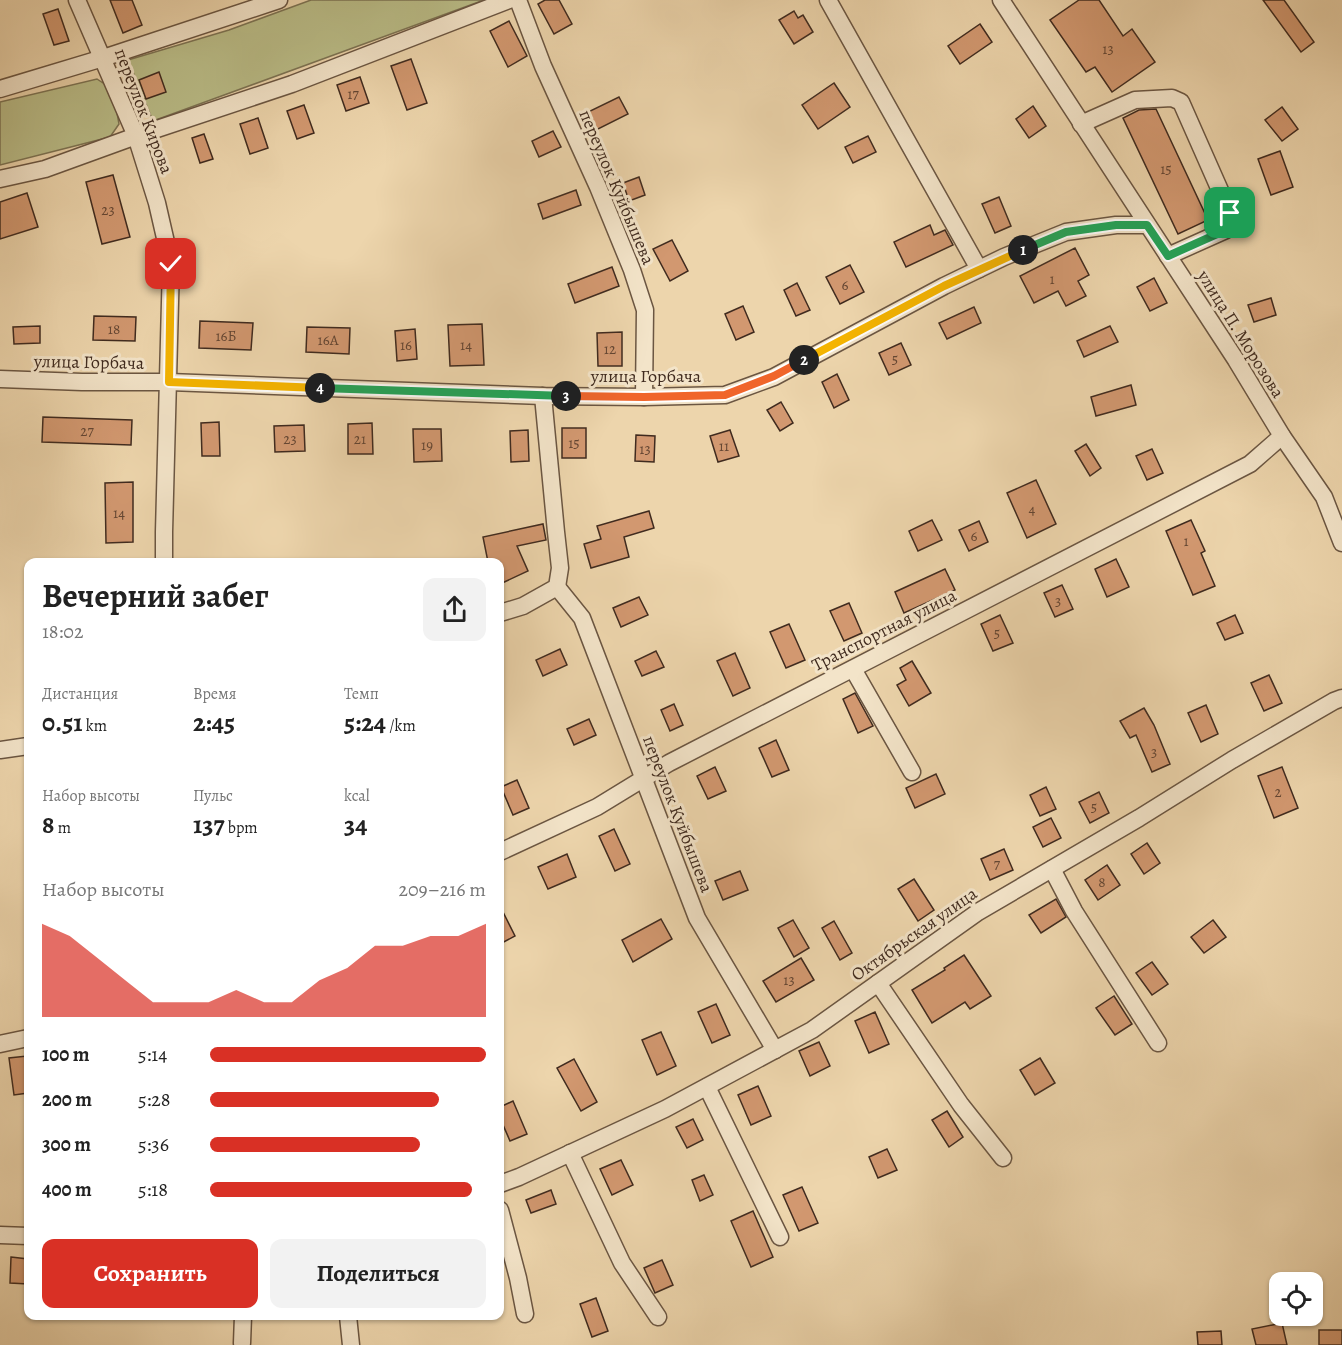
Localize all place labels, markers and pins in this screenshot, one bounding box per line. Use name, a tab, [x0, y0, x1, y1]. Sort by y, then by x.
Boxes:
pin	[1204, 187, 1255, 238]
pin: 1	[1008, 235, 1038, 265]
pin	[145, 238, 196, 289]
pin: 2	[789, 345, 819, 375]
pin: 4	[305, 373, 335, 403]
pin: 3	[551, 381, 581, 411]

